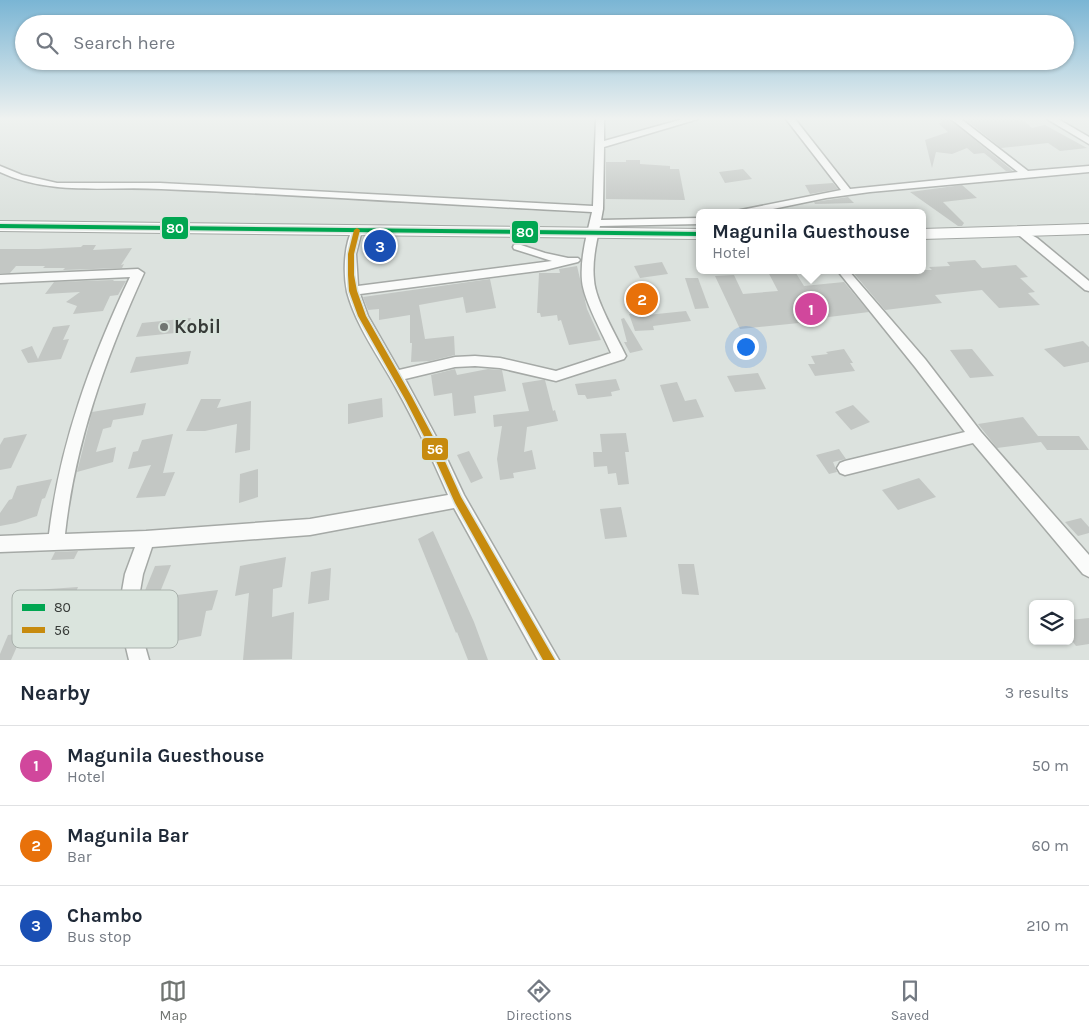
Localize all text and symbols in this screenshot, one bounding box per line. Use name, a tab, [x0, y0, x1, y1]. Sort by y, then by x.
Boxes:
search box	[15, 15, 1074, 70]
icon: search	[33, 29, 61, 57]
text: Search here	[73, 32, 175, 54]
popup	[696, 209, 926, 274]
line badge: 80	[161, 216, 189, 240]
text: 80	[166, 220, 184, 237]
line badge: 80	[511, 220, 539, 244]
text: Magunila Guesthouse	[712, 221, 910, 243]
text: 80	[516, 224, 534, 241]
pin: 3	[364, 227, 396, 265]
text: Hotel	[712, 243, 750, 262]
pin: 2	[626, 280, 658, 318]
pin: 1	[795, 290, 827, 328]
place label: Kobil	[174, 316, 221, 338]
marker: Kobil	[158, 321, 170, 333]
your location	[733, 334, 759, 360]
line badge: 56	[421, 437, 449, 461]
text: 56	[427, 441, 443, 458]
legend	[12, 590, 178, 648]
text: 80	[54, 599, 71, 616]
map controls	[1029, 600, 1074, 645]
button: layers	[1029, 600, 1074, 645]
text: 56	[54, 622, 70, 639]
text: Nearby	[20, 681, 90, 705]
text: 3 results	[1005, 683, 1069, 702]
text: Magunila Guesthouse	[67, 745, 264, 767]
text: 1	[33, 756, 39, 775]
text: 50 m	[1032, 756, 1069, 775]
text: Hotel	[67, 767, 105, 786]
text: Magunila Bar	[67, 825, 188, 847]
text: 2	[31, 836, 41, 855]
text: 60 m	[1032, 836, 1069, 855]
text: Bar	[67, 847, 92, 866]
text: Chambo	[67, 905, 142, 927]
text: 3	[31, 916, 41, 935]
text: 210 m	[1026, 916, 1069, 935]
text: Bus stop	[67, 927, 131, 946]
tab: Map	[159, 977, 187, 1024]
tab: Directions	[506, 977, 572, 1024]
tab: Saved	[891, 977, 930, 1024]

